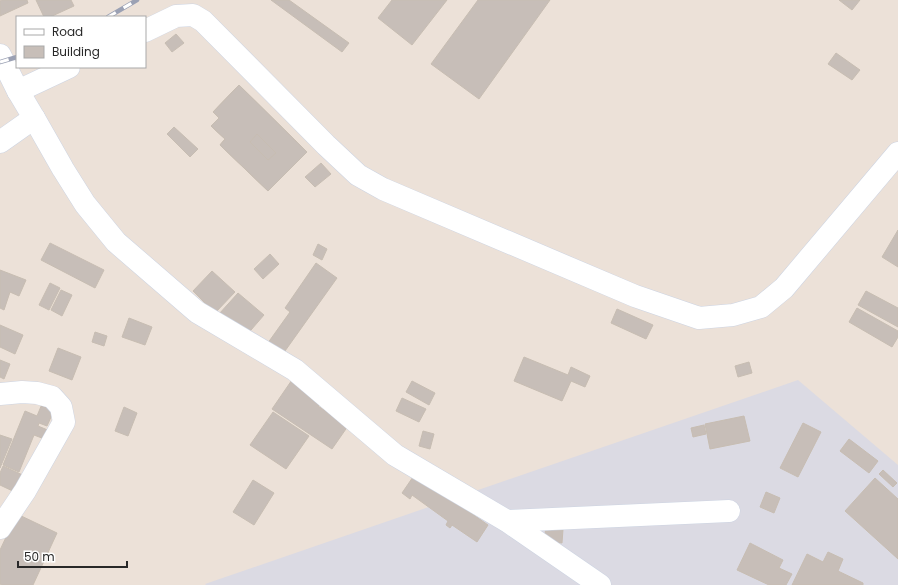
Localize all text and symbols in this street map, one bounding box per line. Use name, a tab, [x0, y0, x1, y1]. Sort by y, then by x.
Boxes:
legend	[16, 16, 146, 68]
text: Road	[52, 23, 83, 40]
text: Building	[52, 43, 100, 60]
scale bar	[18, 543, 127, 569]
text: 50 m	[24, 548, 55, 565]

